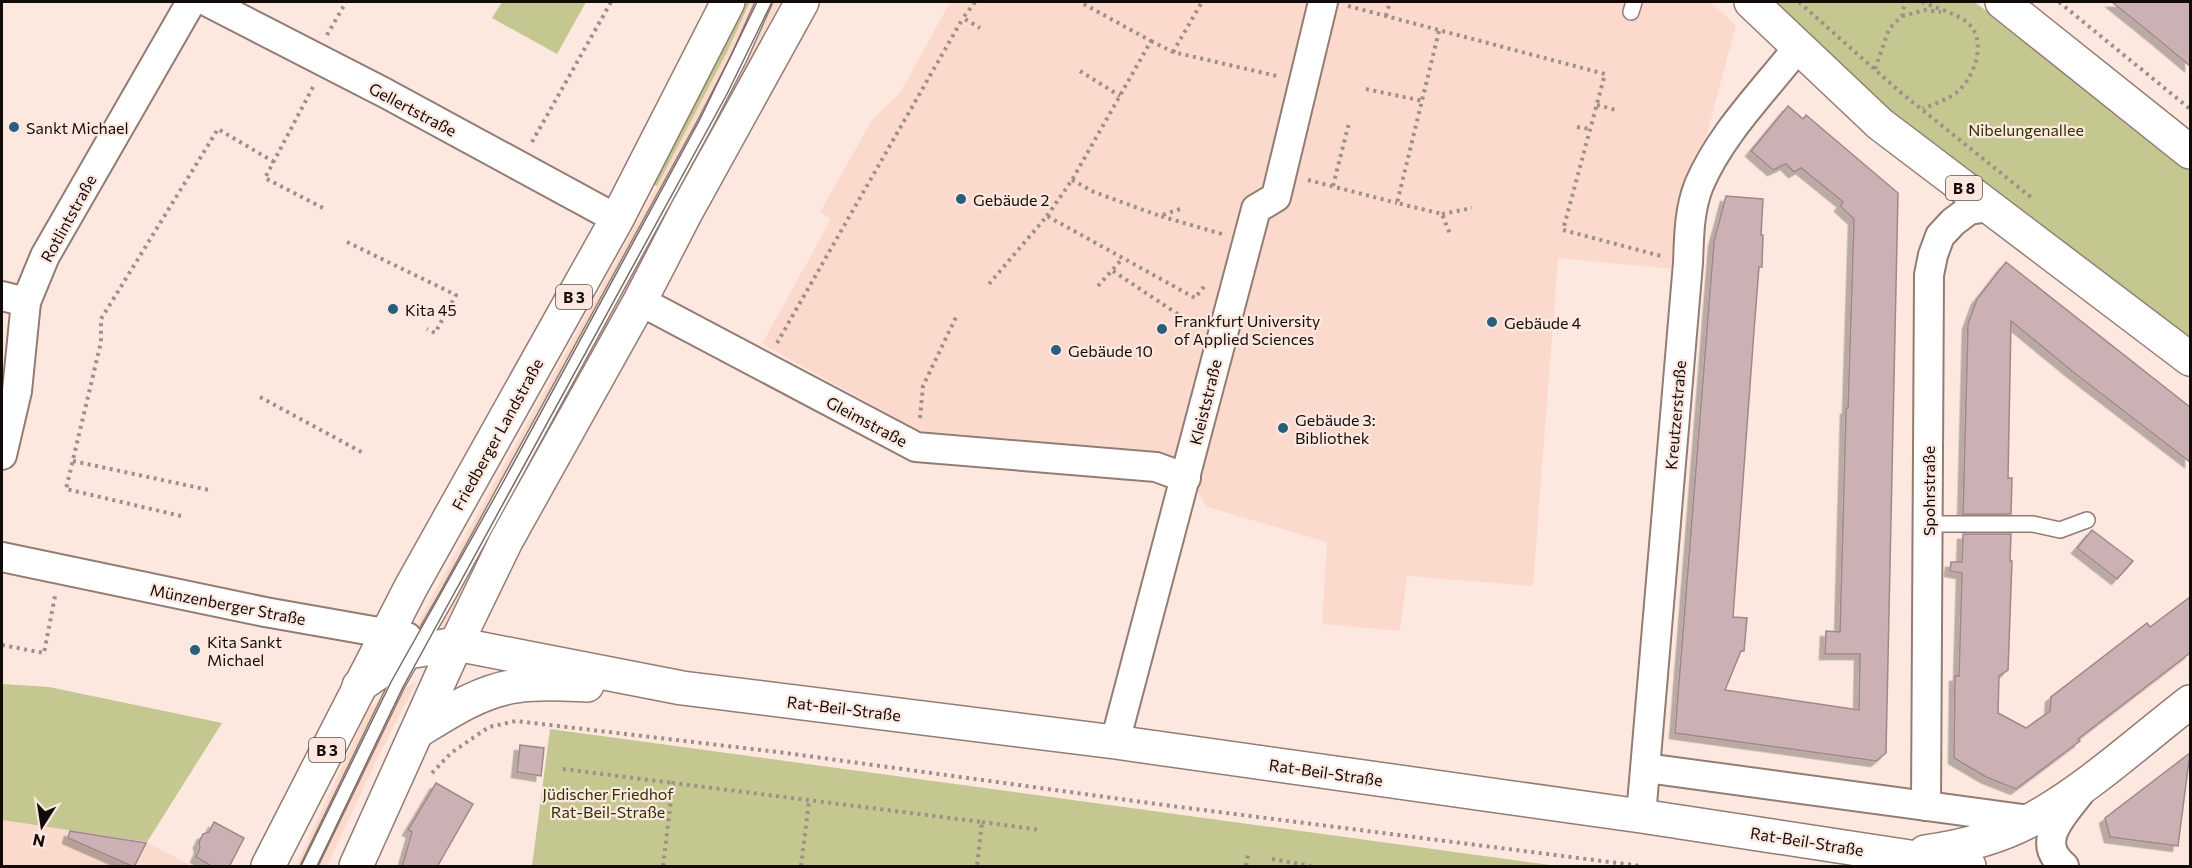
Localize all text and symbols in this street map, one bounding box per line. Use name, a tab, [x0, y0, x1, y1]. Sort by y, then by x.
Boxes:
street label: Gellertstraße	[366, 78, 460, 140]
place label: Sankt Michael	[26, 118, 129, 137]
marker: Sankt Michael	[7, 120, 21, 134]
park label: Nibelungenallee	[1968, 120, 2084, 139]
street label: Rotlintstraße	[36, 171, 100, 265]
road number: B 8	[1946, 176, 1982, 200]
place label: Gebäude 2	[973, 190, 1050, 209]
marker: Gebäude 2	[954, 192, 968, 206]
road number: B 3	[556, 285, 592, 309]
place label: Kita 45	[405, 300, 457, 319]
marker: Kita 45	[386, 302, 400, 316]
place label: Frankfurt University of Applied Sciences	[1174, 311, 1320, 348]
place label: Gebäude 4	[1504, 313, 1582, 332]
marker: Gebäude 4	[1485, 315, 1499, 329]
marker: Frankfurt University of Applied Sciences	[1155, 322, 1169, 336]
place label: Gebäude 10	[1068, 341, 1153, 360]
marker: Gebäude 10	[1049, 343, 1063, 357]
street label: Friedberger Landstraße	[447, 355, 547, 513]
street label: Kleiststraße	[1185, 357, 1225, 447]
street label: Kreutzerstraße	[1661, 359, 1689, 471]
street label: Gleimstraße	[823, 392, 911, 450]
place label: Gebäude 3: Bibliothek	[1295, 410, 1376, 447]
marker: Gebäude 3: Bibliothek	[1276, 421, 1290, 435]
street label: Spohrstraße	[1919, 446, 1938, 536]
street label: Münzenberger Straße	[149, 580, 307, 628]
place label: Kita Sankt Michael	[207, 632, 282, 669]
marker: Kita Sankt Michael	[188, 643, 202, 657]
street label: Rat-Beil-Straße	[786, 692, 902, 724]
road number: B 3	[309, 738, 345, 762]
street label: Rat-Beil-Straße	[1268, 755, 1384, 789]
park label: Jüdischer Friedhof Rat-Beil-Straße	[542, 784, 674, 821]
north arrow	[12, 796, 72, 856]
street label: Rat-Beil-Straße	[1749, 823, 1865, 859]
text: N	[31, 831, 47, 852]

